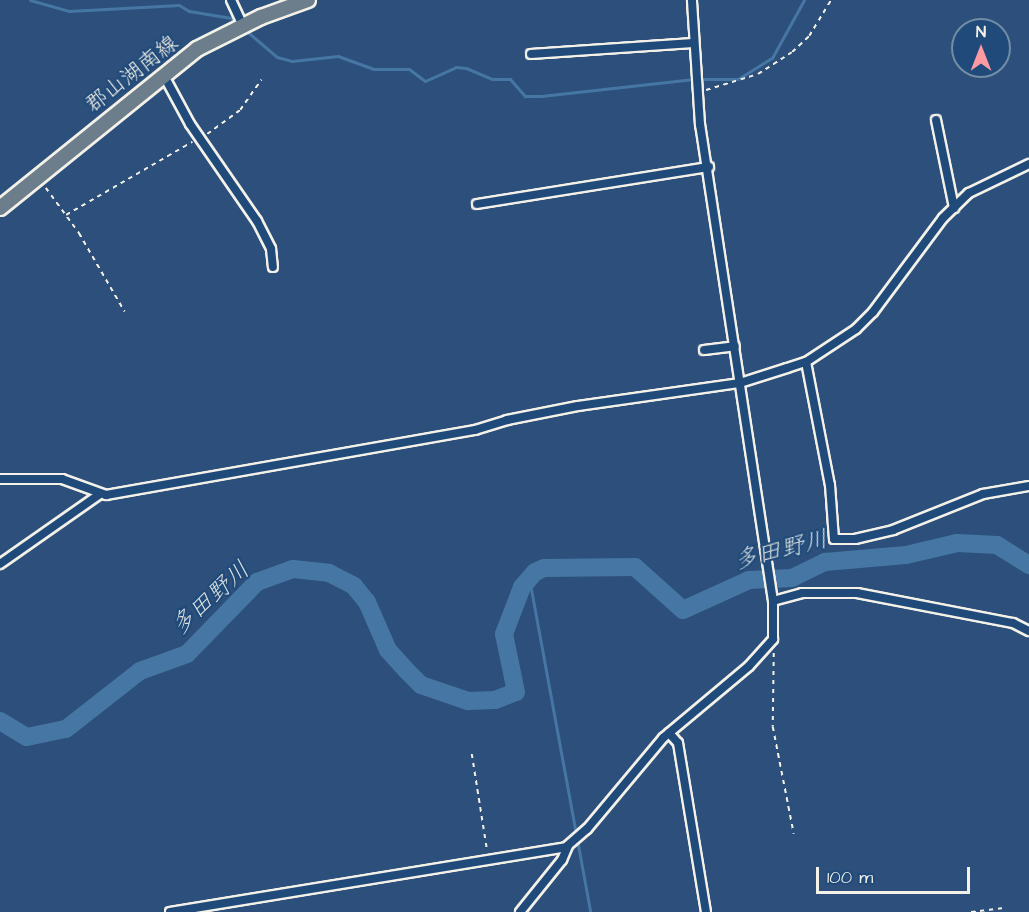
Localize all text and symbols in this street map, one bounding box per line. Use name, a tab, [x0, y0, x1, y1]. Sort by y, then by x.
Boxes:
north arrow	[951, 18, 1011, 78]
text: N	[976, 21, 986, 43]
street label: 郡山湖南線	[81, 30, 183, 118]
water label: 多田野川	[731, 525, 831, 577]
water label: 多田野川	[166, 556, 256, 642]
scale bar	[819, 855, 974, 893]
text: 100 m	[827, 865, 873, 890]

